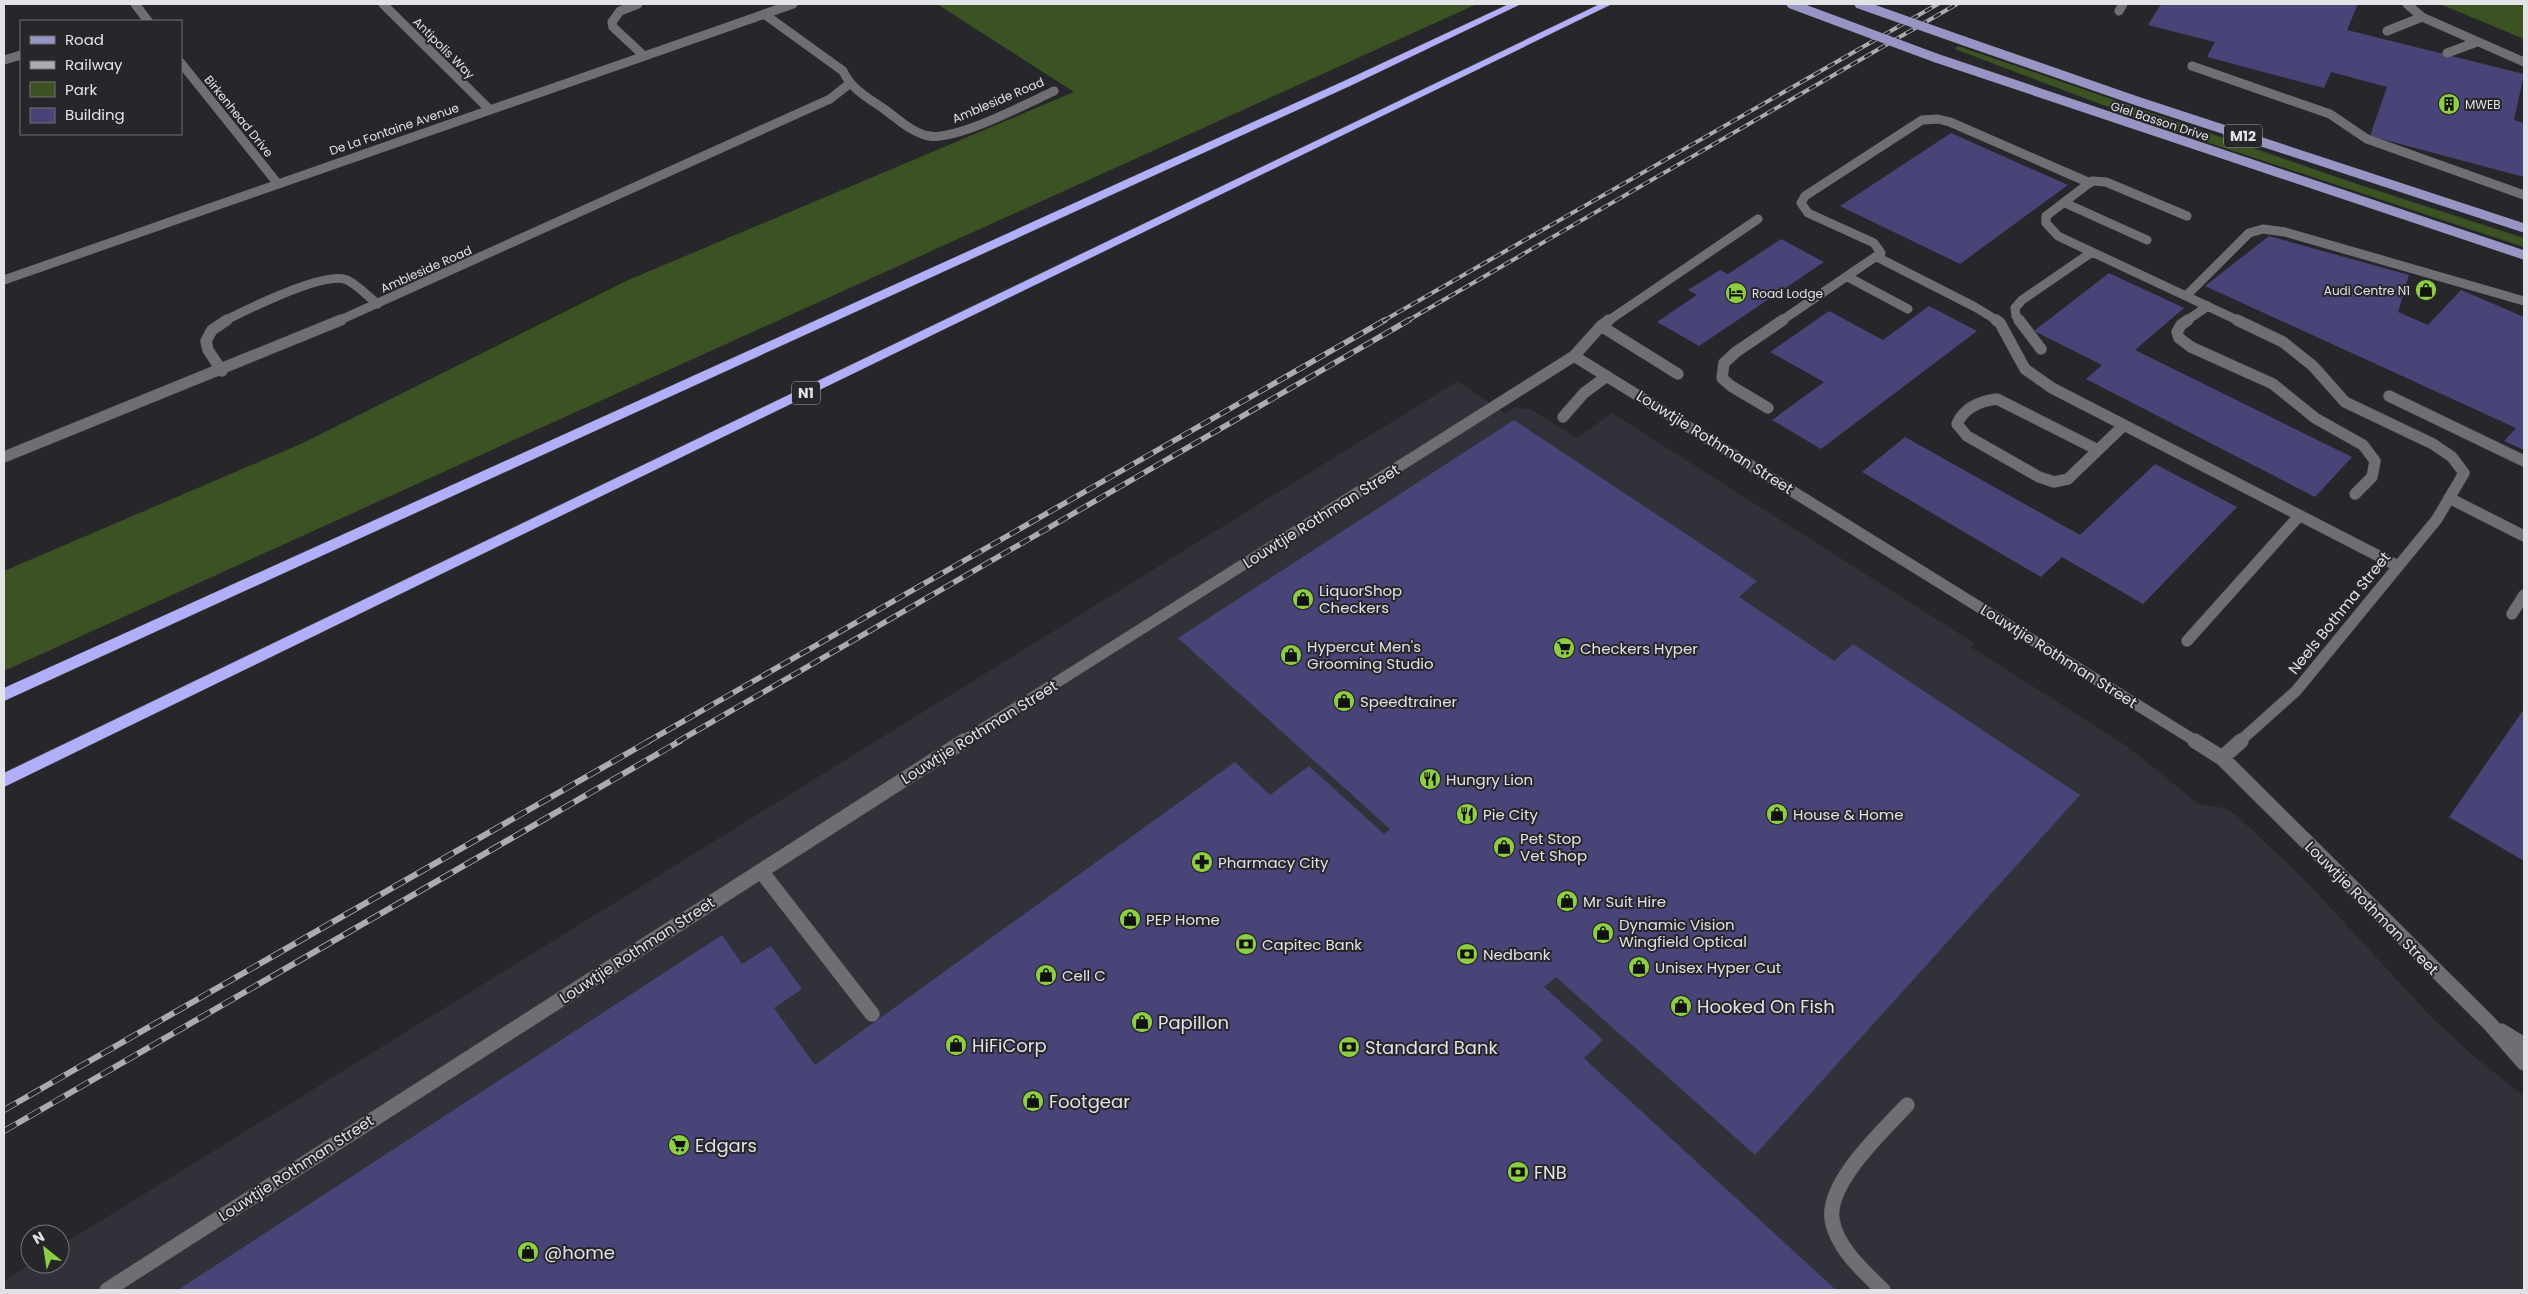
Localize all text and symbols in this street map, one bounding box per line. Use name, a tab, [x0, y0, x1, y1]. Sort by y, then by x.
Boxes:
street label: Antipolis Way	[409, 13, 479, 83]
legend	[20, 20, 182, 135]
text: Road	[65, 29, 104, 50]
text: Railway	[65, 54, 123, 75]
street label: Birkenhead Drive	[201, 72, 277, 160]
street label: Ambleside Road	[950, 73, 1046, 127]
text: Park	[65, 79, 97, 100]
building icon: MWEB	[2437, 92, 2461, 116]
place label: MWEB	[2465, 96, 2501, 113]
street label: Giel Basson Drive	[2109, 97, 2211, 145]
street label: De La Fontaine Avenue	[327, 99, 461, 159]
text: Building	[65, 104, 125, 125]
road number: M12	[2224, 124, 2262, 148]
street label: Ambleside Road	[378, 241, 474, 297]
shop icon: Audi Centre N1	[2414, 278, 2438, 302]
hotel icon: Road Lodge	[1724, 281, 1748, 305]
place label: Audi Centre N1	[2324, 282, 2410, 299]
place label: Road Lodge	[1752, 285, 1823, 302]
road number: N1	[792, 382, 820, 404]
street label: Louwtjie Rothman Street	[1633, 385, 1797, 499]
street label: Louwtjie Rothman Street	[1239, 459, 1403, 573]
street label: Neels Bothma Street	[2283, 547, 2395, 679]
place label: LiquorShop Checkers	[1319, 580, 1402, 618]
shop icon: LiquorShop Checkers	[1291, 587, 1315, 611]
street label: Louwtjie Rothman Street	[1977, 599, 2141, 713]
place label: Hypercut Men's Grooming Studio	[1307, 636, 1434, 674]
supermarket icon: Checkers Hyper	[1552, 636, 1576, 660]
place label: Checkers Hyper	[1580, 638, 1698, 659]
shop icon: Hypercut Men's Grooming Studio	[1279, 643, 1303, 667]
street label: Louwtjie Rothman Street	[897, 675, 1061, 789]
shop icon: Speedtrainer	[1332, 689, 1356, 713]
place label: Speedtrainer	[1360, 691, 1457, 712]
restaurant icon: Hungry Lion	[1418, 767, 1442, 791]
place label: Hungry Lion	[1446, 769, 1533, 790]
restaurant icon: Pie City	[1455, 802, 1479, 826]
shop icon: House & Home	[1765, 802, 1789, 826]
place label: Pie City	[1483, 804, 1538, 825]
place label: House & Home	[1793, 804, 1904, 825]
place label: Pet Stop Vet Shop	[1520, 828, 1587, 866]
shop icon: Pet Stop Vet Shop	[1492, 835, 1516, 859]
street label: Louwtjie Rothman Street	[2301, 837, 2443, 979]
pharmacy icon: Pharmacy City	[1190, 850, 1214, 874]
place label: Pharmacy City	[1218, 852, 1329, 873]
shop icon: Mr Suit Hire	[1555, 889, 1579, 913]
place label: Mr Suit Hire	[1583, 891, 1666, 912]
street label: Louwtjie Rothman Street	[555, 892, 719, 1008]
shop icon: PEP Home	[1118, 907, 1142, 931]
place label: PEP Home	[1146, 909, 1220, 930]
place label: Dynamic Vision Wingfield Optical	[1619, 914, 1747, 952]
shop icon: Dynamic Vision Wingfield Optical	[1591, 921, 1615, 945]
bank icon: Capitec Bank	[1234, 932, 1258, 956]
place label: Capitec Bank	[1262, 934, 1362, 955]
bank icon: Nedbank	[1455, 942, 1479, 966]
place label: Nedbank	[1483, 944, 1551, 965]
shop icon: Unisex Hyper Cut	[1627, 955, 1651, 979]
place label: Unisex Hyper Cut	[1655, 957, 1781, 978]
shop icon: Cell C	[1034, 963, 1058, 987]
place label: Cell C	[1062, 965, 1106, 986]
shop icon: Hooked On Fish	[1669, 994, 1693, 1018]
place label: Hooked On Fish	[1697, 994, 1835, 1019]
shop icon: Papillon	[1130, 1010, 1154, 1034]
place label: Papillon	[1158, 1010, 1229, 1035]
shop icon: HiFiCorp	[944, 1033, 968, 1057]
place label: HiFiCorp	[972, 1033, 1047, 1058]
bank icon: Standard Bank	[1337, 1035, 1361, 1059]
place label: Standard Bank	[1365, 1035, 1499, 1060]
shop icon: Footgear	[1021, 1089, 1045, 1113]
place label: Footgear	[1049, 1089, 1130, 1114]
street label: Louwtjie Rothman Street	[214, 1110, 378, 1226]
supermarket icon: Edgars	[667, 1133, 691, 1157]
place label: Edgars	[695, 1133, 757, 1158]
bank icon: FNB	[1506, 1160, 1530, 1184]
place label: FNB	[1534, 1160, 1567, 1185]
north arrow	[20, 1224, 70, 1274]
text: N	[29, 1226, 48, 1249]
shop icon: @home	[516, 1240, 540, 1264]
place label: @home	[544, 1240, 615, 1265]

